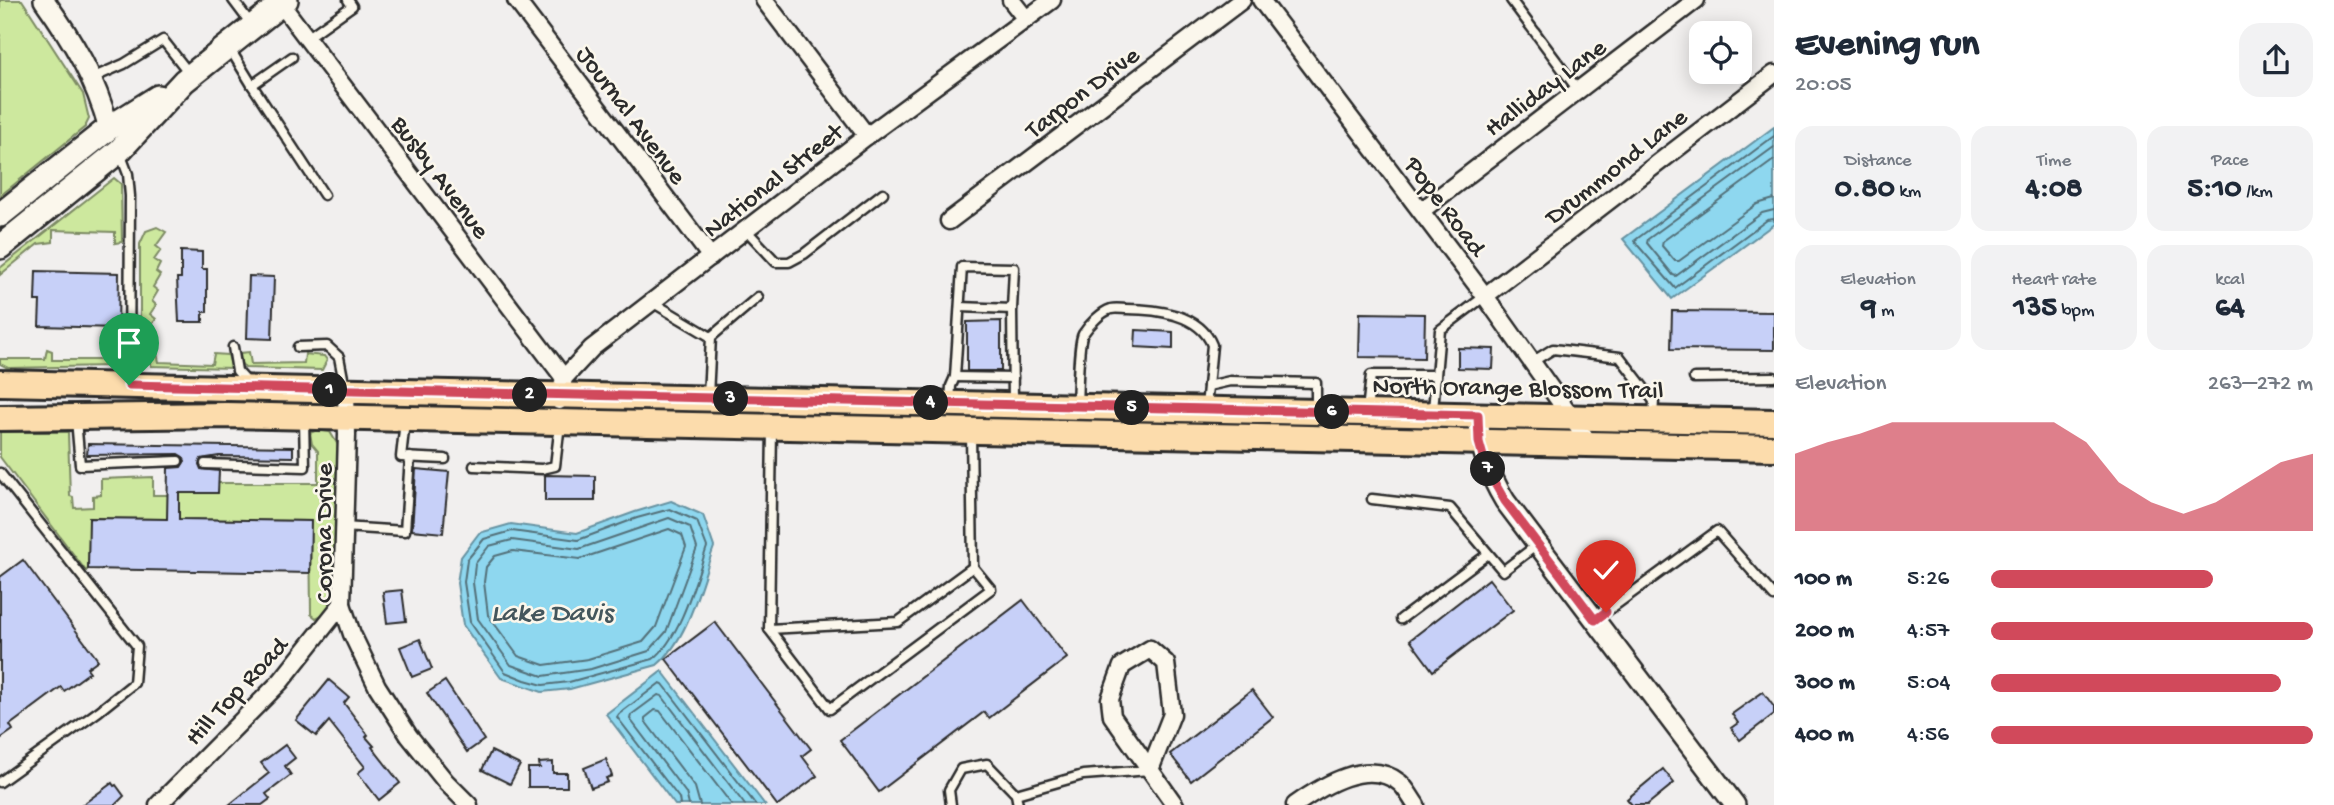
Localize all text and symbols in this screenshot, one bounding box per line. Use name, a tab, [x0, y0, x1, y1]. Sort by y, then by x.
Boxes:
map controls	[1689, 21, 1752, 84]
button: locate	[1689, 21, 1752, 84]
button: share	[2239, 23, 2313, 97]
text: Evening run	[1795, 24, 1979, 68]
street label: Halliday Lane	[1480, 33, 1614, 146]
street label: Journal Avenue	[567, 41, 692, 193]
street label: Tarpon Drive	[1019, 41, 1147, 149]
text: 20:05	[1795, 72, 1852, 99]
street label: Drummond Lane	[1539, 103, 1696, 235]
street label: Busby Avenue	[382, 110, 495, 247]
street label: National Street	[699, 117, 853, 247]
text: Distance	[1844, 150, 1912, 173]
text: Time	[2037, 150, 2071, 173]
text: Pace	[2211, 150, 2249, 173]
street label: Pope Road	[1395, 151, 1492, 265]
text: 0.80	[1835, 173, 1895, 208]
text: 4:08	[2025, 173, 2083, 208]
text: 5:10	[2187, 173, 2242, 208]
text: km	[1895, 181, 1921, 204]
text: /km	[2242, 181, 2273, 204]
text: Elevation	[1840, 269, 1916, 292]
text: Heart rate	[2011, 269, 2097, 292]
text: kcal	[2215, 269, 2245, 292]
text: 9	[1861, 292, 1877, 327]
text: 135	[2014, 292, 2057, 327]
text: 64	[2215, 292, 2245, 327]
text: m	[1877, 300, 1895, 323]
text: bpm	[2057, 300, 2094, 323]
pin	[99, 313, 159, 385]
icon: arrive	[110, 324, 148, 362]
text: Elevation	[1795, 371, 1886, 398]
text: 263–272 m	[2208, 371, 2313, 398]
pin: 1	[312, 372, 348, 408]
street label: North Orange Blossom Trail	[1372, 372, 1664, 409]
text: 1	[326, 378, 333, 401]
pin: 2	[512, 378, 548, 412]
pin: 3	[714, 382, 748, 416]
text: 2	[525, 383, 534, 406]
pin: 4	[914, 386, 948, 420]
text: 3	[726, 387, 735, 410]
pin: 5	[1114, 390, 1150, 426]
text: 4	[926, 391, 935, 414]
pin: 6	[1314, 394, 1350, 430]
text: 5	[1127, 396, 1137, 419]
text: 6	[1327, 400, 1336, 423]
pin: 7	[1470, 452, 1506, 486]
text: 7	[1483, 457, 1492, 480]
street label: Corona Drive	[311, 462, 342, 603]
pin	[1576, 540, 1636, 612]
icon: check	[1587, 551, 1625, 589]
text: 100 m	[1795, 566, 1852, 593]
text: 5:26	[1907, 566, 1949, 593]
water label: Lake Davis	[491, 598, 616, 631]
text: 200 m	[1795, 618, 1854, 645]
text: 4:57	[1907, 618, 1949, 645]
street label: Hill Top Road	[180, 631, 298, 754]
text: 300 m	[1795, 670, 1855, 697]
text: 5:04	[1907, 670, 1950, 697]
text: 400 m	[1795, 722, 1854, 749]
text: 4:56	[1907, 722, 1949, 749]

